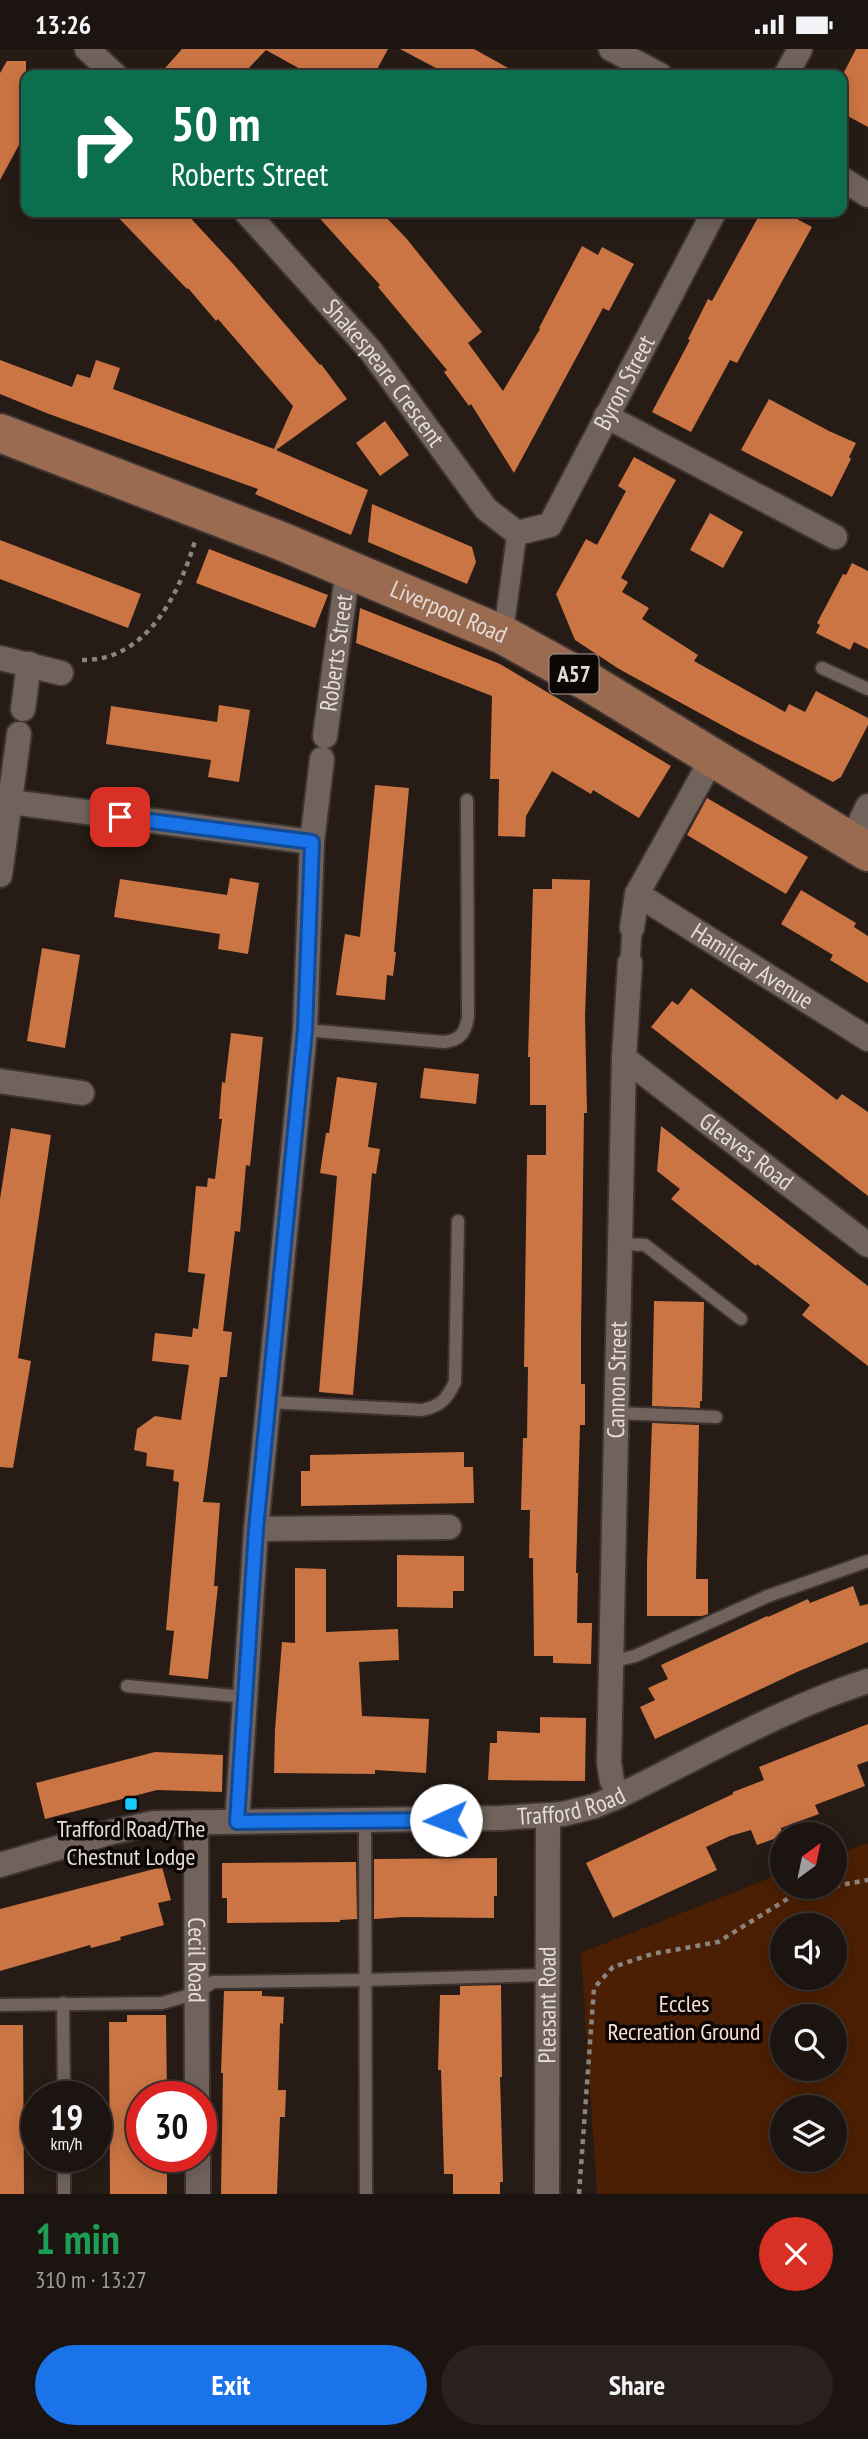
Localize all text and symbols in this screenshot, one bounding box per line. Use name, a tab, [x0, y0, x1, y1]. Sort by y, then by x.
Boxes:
text: 13:26	[35, 8, 91, 41]
text: 50 m	[171, 91, 260, 155]
icon: right	[56, 98, 147, 189]
text: Roberts Street	[171, 153, 328, 195]
street label: Shakespeare Crescent	[317, 292, 452, 453]
street label: Byron Street	[586, 330, 662, 435]
street label: Liverpool Road	[386, 573, 512, 650]
street label: Roberts Street	[313, 592, 359, 713]
road number: A57	[550, 655, 598, 694]
pin	[90, 787, 150, 847]
icon: arrive	[101, 798, 139, 836]
street label: Hamilcar Avenue	[685, 916, 819, 1016]
street label: Gleaves Road	[693, 1105, 800, 1197]
street label: Cannon Street	[600, 1321, 633, 1439]
street label: Trafford Road	[516, 1779, 630, 1832]
position arrow	[409, 1783, 483, 1857]
marker: Trafford Road/The Chestnut Lodge	[123, 1796, 139, 1812]
place label: Trafford Road/The Chestnut Lodge	[57, 1813, 205, 1872]
north arrow	[770, 1822, 847, 1899]
map controls	[770, 1822, 847, 2172]
button: sound	[770, 1913, 847, 1990]
street label: Cecil Road	[181, 1917, 213, 2003]
street label: Pleasant Road	[531, 1946, 563, 2064]
park label: Eccles Recreation Ground	[608, 1988, 760, 2047]
button: search	[770, 2004, 847, 2081]
speed limit sign: 30	[126, 2081, 217, 2172]
text: 19	[50, 2094, 83, 2140]
button: layers	[770, 2095, 847, 2172]
text: km/h	[51, 2132, 82, 2155]
text: 1 min	[35, 2211, 120, 2266]
button: close	[759, 2217, 833, 2291]
text: 310 m · 13:27	[35, 2265, 147, 2294]
button: Exit	[35, 2345, 427, 2425]
button: Share	[441, 2345, 833, 2425]

